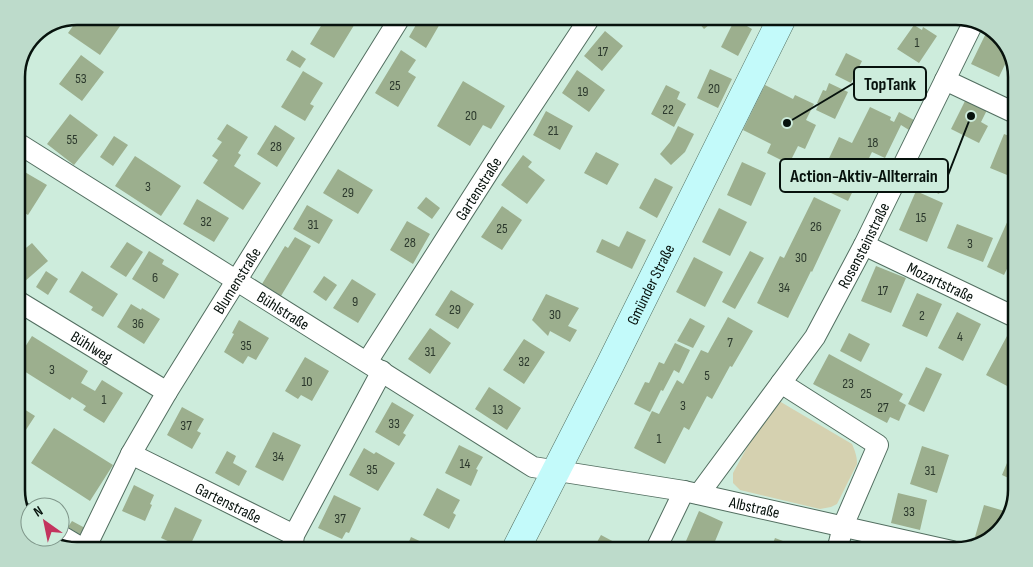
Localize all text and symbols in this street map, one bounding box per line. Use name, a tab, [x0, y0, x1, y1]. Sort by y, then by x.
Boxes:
house number: 1	[915, 34, 920, 51]
house number: 17	[598, 43, 609, 60]
callout: TopTank	[854, 67, 926, 100]
house number: 53	[75, 70, 87, 87]
text: TopTank	[864, 74, 916, 95]
house number: 25	[389, 77, 401, 94]
house number: 20	[708, 80, 720, 97]
house number: 19	[577, 83, 589, 100]
house number: 22	[662, 101, 674, 118]
house number: 20	[465, 107, 477, 124]
house number: 21	[548, 122, 558, 139]
house number: 55	[66, 131, 78, 148]
house number: 18	[867, 134, 879, 151]
house number: 28	[270, 138, 282, 155]
street label: Gartenstraße	[452, 154, 506, 224]
callout: Action-Aktiv-Allterrain	[780, 159, 948, 192]
text: Action-Aktiv-Allterrain	[789, 166, 938, 187]
house number: 3	[145, 178, 151, 195]
house number: 29	[342, 184, 354, 201]
street label: Rosensteinstraße	[835, 200, 894, 292]
house number: 15	[916, 209, 927, 226]
house number: 32	[200, 213, 212, 230]
house number: 31	[308, 216, 318, 233]
house number: 26	[810, 218, 822, 235]
house number: 25	[496, 220, 508, 237]
house number: 28	[404, 234, 416, 251]
house number: 3	[967, 235, 973, 252]
street label: Gmünder Straße	[623, 241, 679, 328]
street label: Blumenstraße	[210, 244, 266, 318]
house number: 30	[795, 249, 807, 266]
street label: Mozartstraße	[904, 259, 977, 307]
house number: 6	[152, 269, 158, 286]
house number: 34	[778, 279, 790, 296]
house number: 17	[878, 282, 889, 299]
street label: Bühlstraße	[253, 288, 312, 335]
house number: 9	[352, 293, 358, 310]
house number: 29	[449, 301, 461, 318]
house number: 30	[549, 306, 561, 323]
house number: 2	[919, 307, 925, 324]
house number: 36	[132, 315, 144, 332]
street label: Bühlweg	[67, 328, 116, 368]
house number: 4	[957, 328, 963, 345]
house number: 7	[727, 334, 733, 351]
house number: 35	[240, 337, 252, 354]
house number: 31	[425, 343, 435, 360]
house number: 32	[518, 353, 530, 370]
house number: 3	[49, 361, 55, 378]
house number: 5	[704, 367, 710, 384]
house number: 10	[301, 373, 313, 390]
house number: 23	[842, 375, 854, 392]
house number: 25	[860, 385, 872, 402]
house number: 1	[102, 391, 107, 408]
house number: 3	[680, 397, 686, 414]
house number: 27	[877, 399, 889, 416]
house number: 13	[493, 401, 504, 418]
house number: 33	[388, 415, 400, 432]
house number: 37	[180, 417, 192, 434]
house number: 1	[657, 430, 662, 447]
house number: 34	[272, 448, 284, 465]
house number: 14	[460, 455, 471, 472]
house number: 35	[366, 461, 378, 478]
house number: 31	[925, 462, 935, 479]
street label: Gartenstraße	[192, 479, 264, 528]
street label: Albstraße	[726, 493, 781, 523]
north arrow	[20, 497, 70, 547]
text: N	[30, 502, 46, 521]
house number: 33	[903, 503, 915, 520]
house number: 37	[334, 510, 346, 527]

